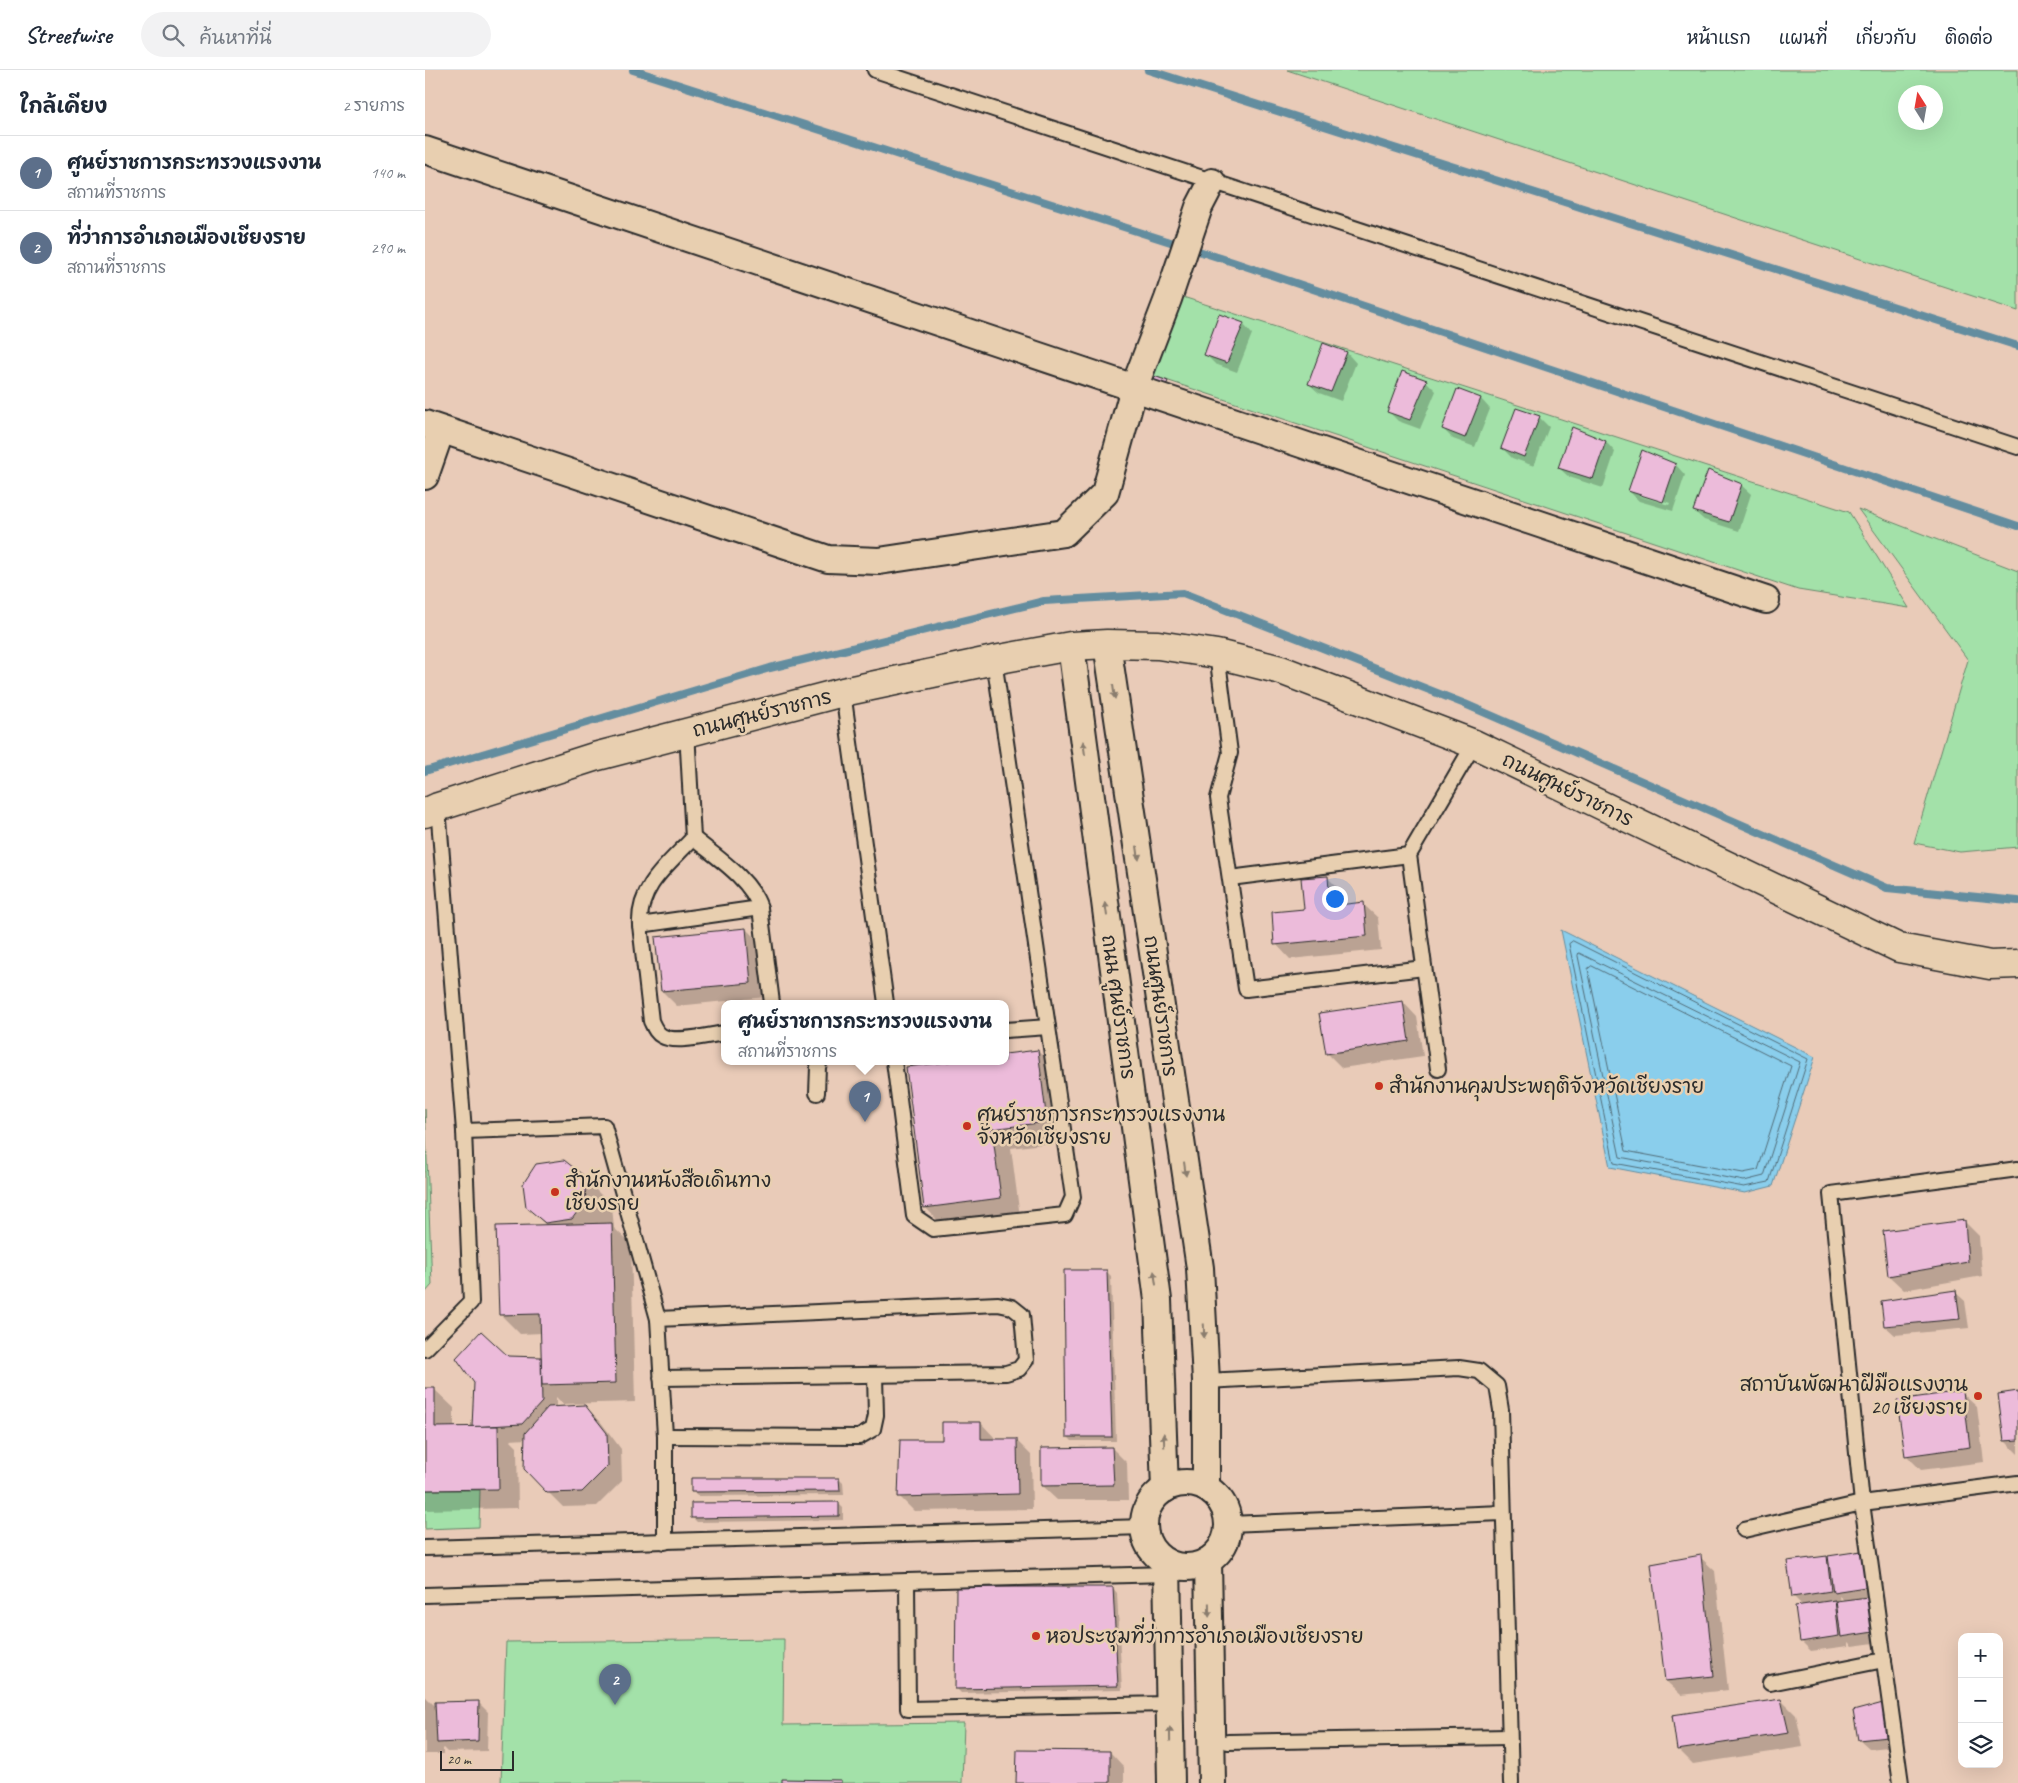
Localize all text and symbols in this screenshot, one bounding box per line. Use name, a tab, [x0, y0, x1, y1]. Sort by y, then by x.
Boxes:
search box	[141, 12, 491, 57]
text: Streetwise	[25, 20, 111, 50]
icon: search	[159, 21, 187, 49]
text: ค้นหาที่นี่	[199, 26, 272, 50]
text: หน้าแรก	[1687, 27, 1751, 49]
text: แผนที่	[1779, 27, 1827, 49]
text: เกี่ยวกับ	[1855, 27, 1917, 49]
text: ติดต่อ	[1945, 27, 1993, 49]
north arrow	[1898, 85, 1943, 130]
text: ใกล้เคียง	[20, 93, 107, 119]
text: 2 รายการ	[343, 96, 405, 116]
text: ศูนย์ราชการกระทรวงแรงงาน	[67, 151, 321, 175]
text: 1	[32, 163, 40, 183]
text: 140 m	[371, 163, 405, 183]
text: สถานที่ราชการ	[67, 183, 166, 203]
text: ที่ว่าการอำเภอเมืองเชียงราย	[67, 226, 306, 250]
text: 2	[32, 238, 40, 258]
text: 290 m	[371, 238, 405, 258]
text: สถานที่ราชการ	[67, 258, 166, 278]
street label: ถนนศูนย์ราชการ	[690, 683, 835, 746]
one-way arrow	[1110, 684, 1118, 700]
one-way arrow	[1080, 739, 1088, 755]
street label: ถนนศูนย์ราชการ	[1497, 746, 1638, 835]
one-way arrow	[1134, 845, 1142, 861]
your location	[1322, 886, 1348, 912]
one-way arrow	[1102, 900, 1110, 916]
street label: ถนน ศูนย์ราชการ	[1093, 933, 1142, 1082]
street label: ถนนศูนย์ราชการ	[1135, 934, 1184, 1079]
popup	[721, 1000, 1009, 1065]
text: ศูนย์ราชการกระทรวงแรงงาน	[738, 1010, 992, 1034]
text: สถานที่ราชการ	[738, 1042, 837, 1062]
place label: สำนักงานคุมประพฤติจังหวัดเชียงราย	[1389, 1073, 1704, 1102]
marker: สำนักงานคุมประพฤติจังหวัดเชียงราย	[1373, 1080, 1385, 1092]
pin: 1	[849, 1081, 881, 1122]
place label: ศูนย์ราชการกระทรวงแรงงาน จังหวัดเชียงราย	[977, 1101, 1225, 1150]
marker: ศูนย์ราชการกระทรวงแรงงาน จังหวัดเชียงราย	[961, 1120, 973, 1132]
one-way arrow	[1181, 1162, 1189, 1178]
place label: สำนักงานหนังสือเดินทาง เชียงราย	[565, 1167, 771, 1216]
marker: สำนักงานหนังสือเดินทาง เชียงราย	[549, 1186, 561, 1198]
one-way arrow	[1151, 1270, 1159, 1286]
one-way arrow	[1200, 1323, 1208, 1339]
place label: สถาบันพัฒนาฝีมือแรงงาน 20 เชียงราย	[1740, 1372, 1968, 1420]
marker: สถาบันพัฒนาฝีมือแรงงาน 20 เชียงราย	[1972, 1390, 1984, 1402]
one-way arrow	[1159, 1432, 1167, 1448]
one-way arrow	[1205, 1602, 1213, 1618]
place label: หอประชุมที่ว่าการอำเภอเมืองเชียงราย	[1046, 1617, 1364, 1652]
marker: หอประชุมที่ว่าการอำเภอเมืองเชียงราย	[1030, 1630, 1042, 1642]
map controls	[1958, 1633, 2003, 1768]
button: +	[1958, 1633, 2003, 1678]
pin: 2	[599, 1664, 631, 1705]
button: −	[1958, 1678, 2003, 1723]
button: layers	[1958, 1723, 2003, 1768]
one-way arrow	[1166, 1726, 1174, 1742]
scale bar	[440, 1748, 514, 1771]
text: 20 m	[447, 1751, 471, 1768]

